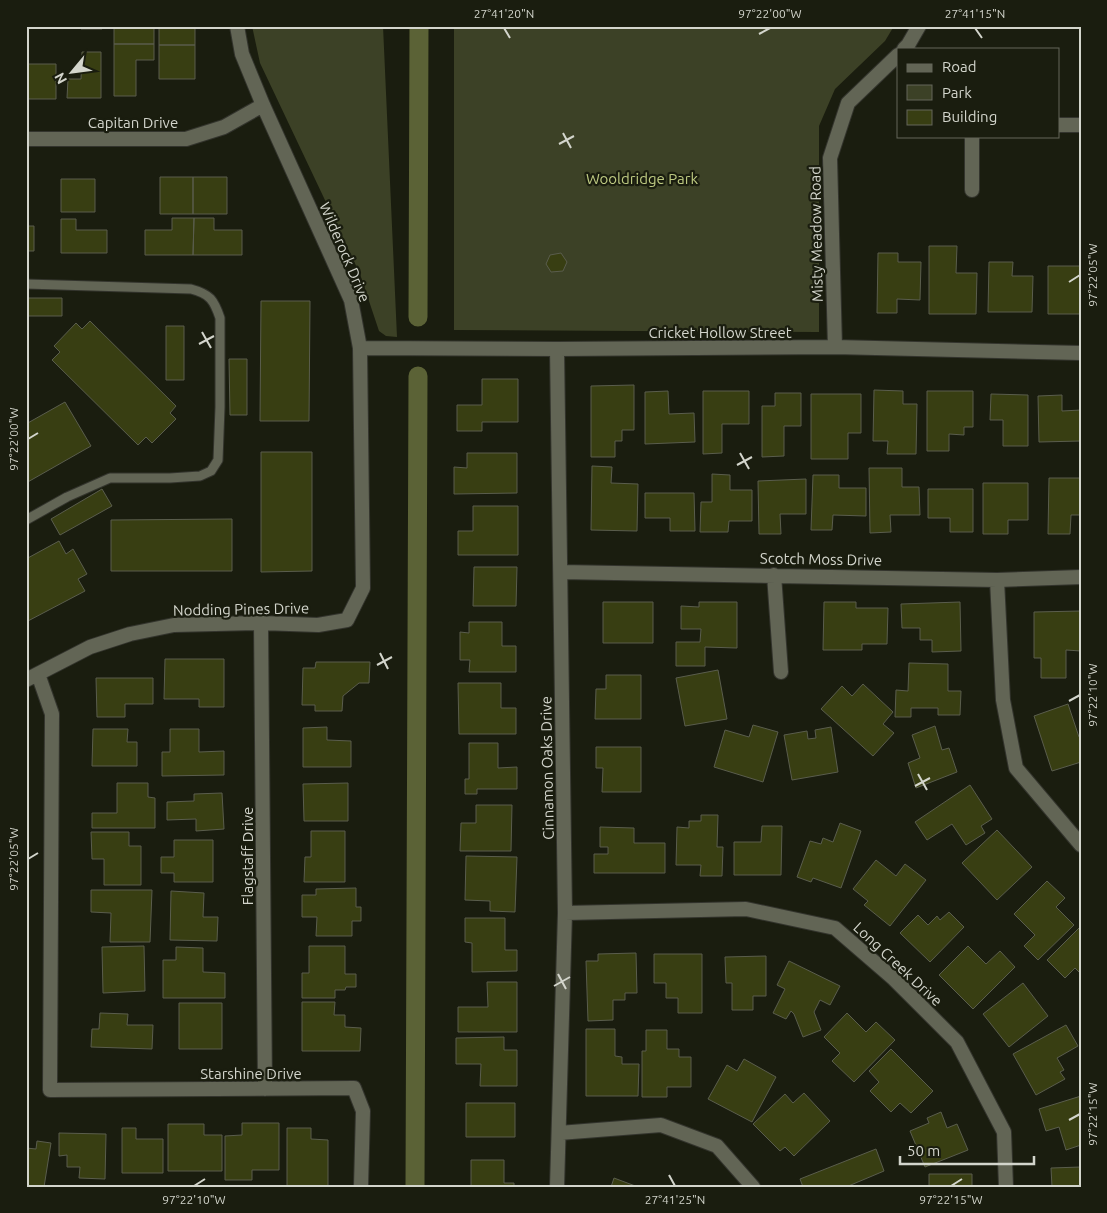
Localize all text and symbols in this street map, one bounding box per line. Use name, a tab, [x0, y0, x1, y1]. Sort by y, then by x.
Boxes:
text: 27°41'20"N	[474, 7, 534, 20]
text: 97°22'00"W	[738, 7, 802, 20]
text: 27°41'15"N	[945, 7, 1005, 20]
north arrow	[48, 48, 98, 98]
legend	[897, 48, 1060, 138]
text: Road	[942, 58, 977, 75]
text: N	[51, 70, 70, 87]
text: Park	[942, 84, 972, 101]
text: Building	[942, 108, 997, 125]
street label: Capitan Drive	[88, 114, 178, 131]
street label: Misty Meadow Road	[806, 166, 826, 302]
park label: Wooldridge Park	[586, 170, 699, 187]
street label: Wilderock Drive	[316, 200, 374, 304]
text: 97°22'05"W	[1086, 243, 1099, 307]
street label: Cricket Hollow Street	[648, 324, 792, 341]
text: 97°22'00"W	[7, 407, 20, 471]
street label: Scotch Moss Drive	[760, 549, 882, 569]
street label: Nodding Pines Drive	[173, 599, 309, 619]
text: 97°22'10"W	[1086, 663, 1099, 727]
street label: Cinnamon Oaks Drive	[537, 696, 557, 840]
street label: Flagstaff Drive	[239, 807, 256, 905]
text: 97°22'05"W	[7, 827, 20, 891]
street label: Long Creek Drive	[850, 919, 946, 1009]
street label: Starshine Drive	[200, 1065, 302, 1082]
text: 97°22'15"W	[1086, 1082, 1099, 1146]
scale bar	[900, 1133, 1033, 1165]
text: 50 m	[907, 1142, 940, 1159]
text: 97°22'10"W	[162, 1193, 226, 1206]
text: 27°41'25"N	[645, 1193, 705, 1206]
text: 97°22'15"W	[919, 1193, 983, 1206]

